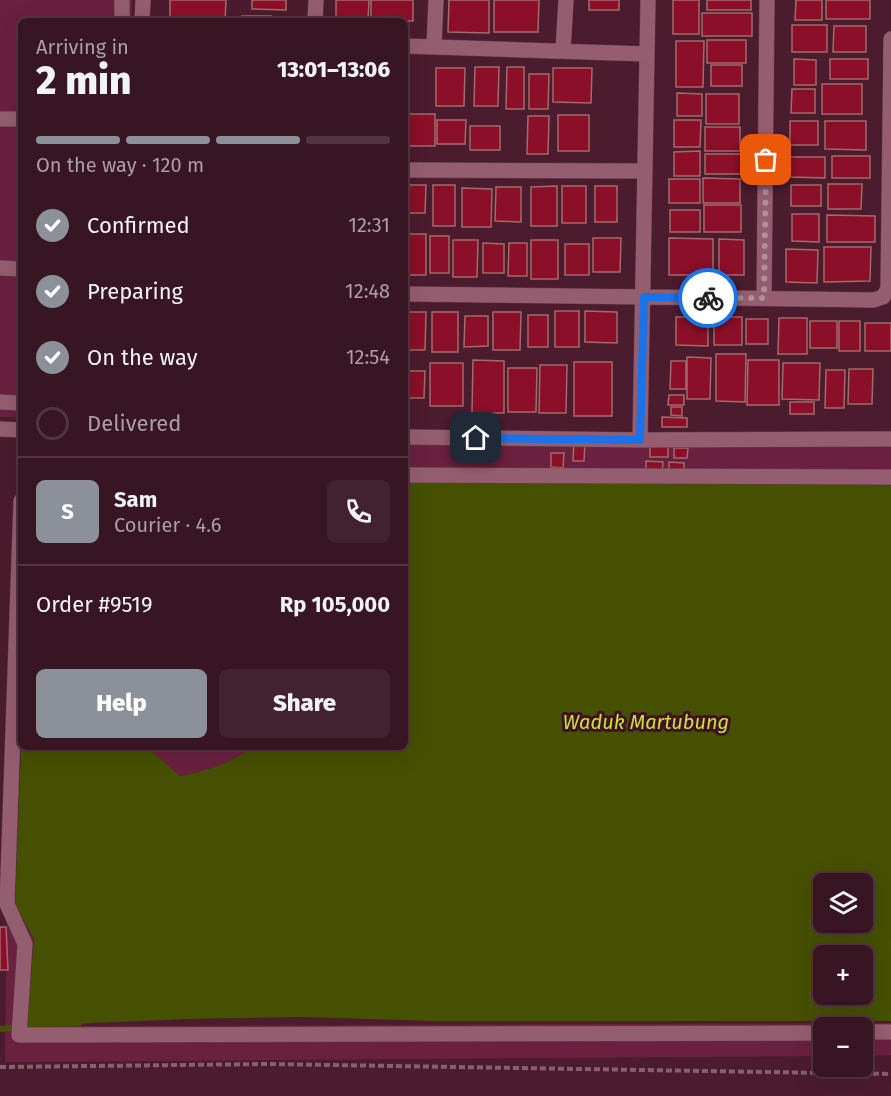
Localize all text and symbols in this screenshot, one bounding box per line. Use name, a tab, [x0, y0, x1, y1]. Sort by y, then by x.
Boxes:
text: Arriving in	[36, 35, 129, 59]
text: 13:01–13:06	[277, 56, 390, 83]
text: 2 min	[36, 58, 132, 104]
pin	[740, 134, 791, 185]
icon: bag	[749, 143, 782, 176]
text: On the way · 120 m	[36, 153, 204, 177]
icon: check	[36, 209, 69, 242]
text: Confirmed	[87, 212, 190, 239]
text: 12:31	[348, 213, 390, 237]
courier	[678, 268, 738, 328]
icon: check	[36, 275, 69, 308]
text: Preparing	[87, 278, 183, 305]
text: 12:48	[345, 279, 390, 303]
icon: bike	[692, 282, 725, 315]
icon: check	[36, 341, 69, 374]
text: On the way	[87, 344, 198, 371]
text: 12:54	[346, 345, 390, 369]
text: Delivered	[87, 410, 182, 437]
pin	[450, 412, 501, 463]
icon: home	[459, 421, 492, 454]
button: phone	[327, 480, 390, 543]
text: Sam	[114, 486, 157, 513]
text: S	[61, 498, 74, 525]
text: Courier · 4.6	[114, 513, 221, 537]
text: Order #9519	[36, 591, 152, 618]
text: Rp 105,000	[280, 591, 390, 618]
button: Help	[36, 669, 207, 738]
button: Share	[219, 669, 390, 738]
water label: Waduk Martubung	[563, 710, 729, 734]
map controls	[813, 873, 873, 1077]
button: layers	[813, 873, 873, 933]
button: +	[813, 945, 873, 1005]
button: −	[813, 1017, 873, 1077]

